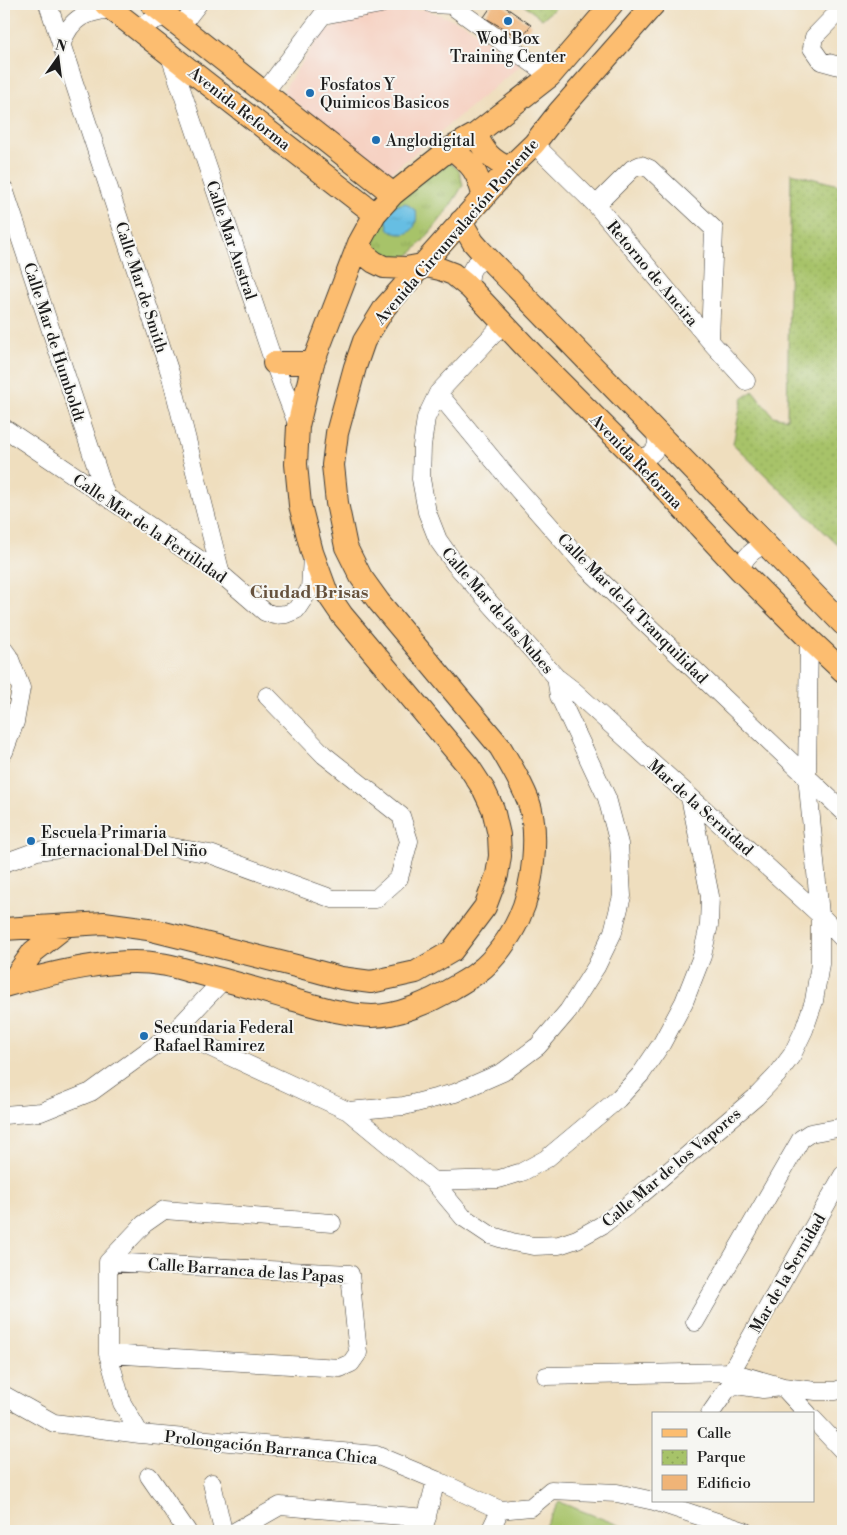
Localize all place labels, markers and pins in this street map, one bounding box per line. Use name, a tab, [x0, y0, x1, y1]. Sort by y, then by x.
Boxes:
marker: Wod Box Training Center	[502, 15, 514, 27]
place label: Wod Box Training Center	[450, 29, 566, 67]
place label: Fosfatos Y Quimicos Basicos	[320, 75, 449, 113]
marker: Fosfatos Y Quimicos Basicos	[304, 87, 316, 99]
place label: Anglodigital	[385, 131, 475, 151]
marker: Anglodigital	[370, 134, 382, 146]
place label: Escuela Primaria Internacional Del Niño	[41, 823, 207, 861]
marker: Escuela Primaria Internacional Del Niño	[25, 835, 37, 847]
place label: Secundaria Federal Rafael Ramirez	[154, 1018, 294, 1056]
marker: Secundaria Federal Rafael Ramirez	[138, 1030, 150, 1042]

